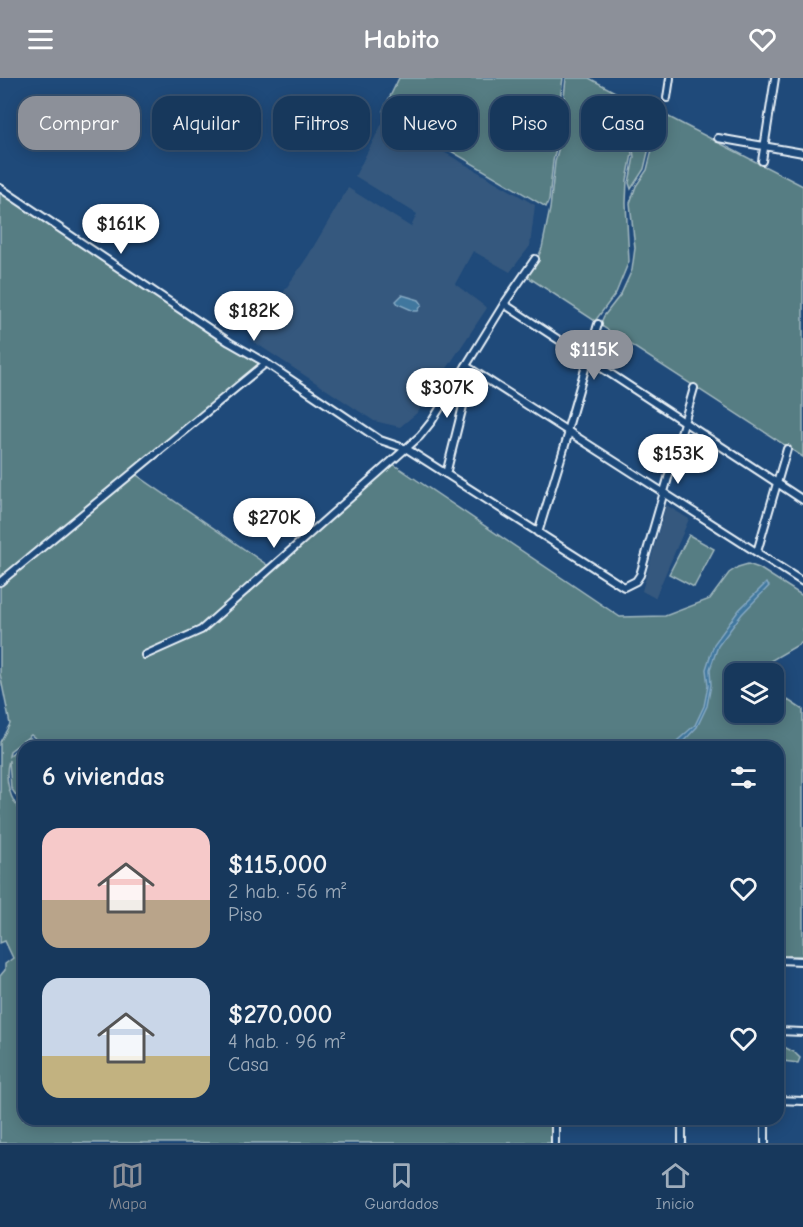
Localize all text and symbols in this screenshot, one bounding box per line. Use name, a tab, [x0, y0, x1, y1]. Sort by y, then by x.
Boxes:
icon: menu	[24, 23, 57, 56]
icon: heart	[746, 23, 779, 56]
text: Habito	[364, 24, 439, 55]
chip: Comprar	[18, 96, 140, 150]
chip: Alquilar	[152, 96, 261, 150]
chip: Filtros	[273, 96, 370, 150]
chip: Nuevo	[382, 96, 478, 150]
chip: Piso	[490, 96, 569, 150]
chip: Casa	[581, 96, 666, 150]
pin: $161K	[79, 204, 163, 255]
text: $161K	[96, 212, 146, 235]
pin: $182K	[212, 291, 296, 342]
text: $182K	[228, 299, 280, 322]
pin: $115K	[552, 330, 636, 381]
text: $115K	[569, 338, 619, 361]
pin: $307K	[405, 368, 489, 419]
text: $307K	[420, 376, 474, 399]
pin: $153K	[636, 434, 720, 485]
text: $153K	[652, 442, 704, 465]
pin: $270K	[232, 498, 316, 549]
text: $270K	[247, 506, 301, 529]
map controls	[724, 663, 784, 723]
button: layers	[724, 663, 784, 723]
icon: filters	[727, 761, 760, 794]
text: 6 viviendas	[42, 762, 164, 792]
text: $115,000	[228, 850, 327, 880]
icon: home	[90, 852, 162, 924]
icon: heart	[727, 872, 760, 905]
text: 2 hab. · 56 m²	[228, 880, 346, 903]
text: Piso	[228, 903, 263, 926]
text: $270,000	[228, 1000, 333, 1030]
icon: home	[90, 1002, 162, 1074]
icon: heart	[727, 1022, 760, 1055]
text: 4 hab. · 96 m²	[228, 1030, 345, 1053]
text: Casa	[228, 1053, 269, 1076]
tab: Mapa	[109, 1159, 147, 1213]
tab: Guardados	[364, 1159, 438, 1213]
tab: Inicio	[656, 1159, 694, 1213]

